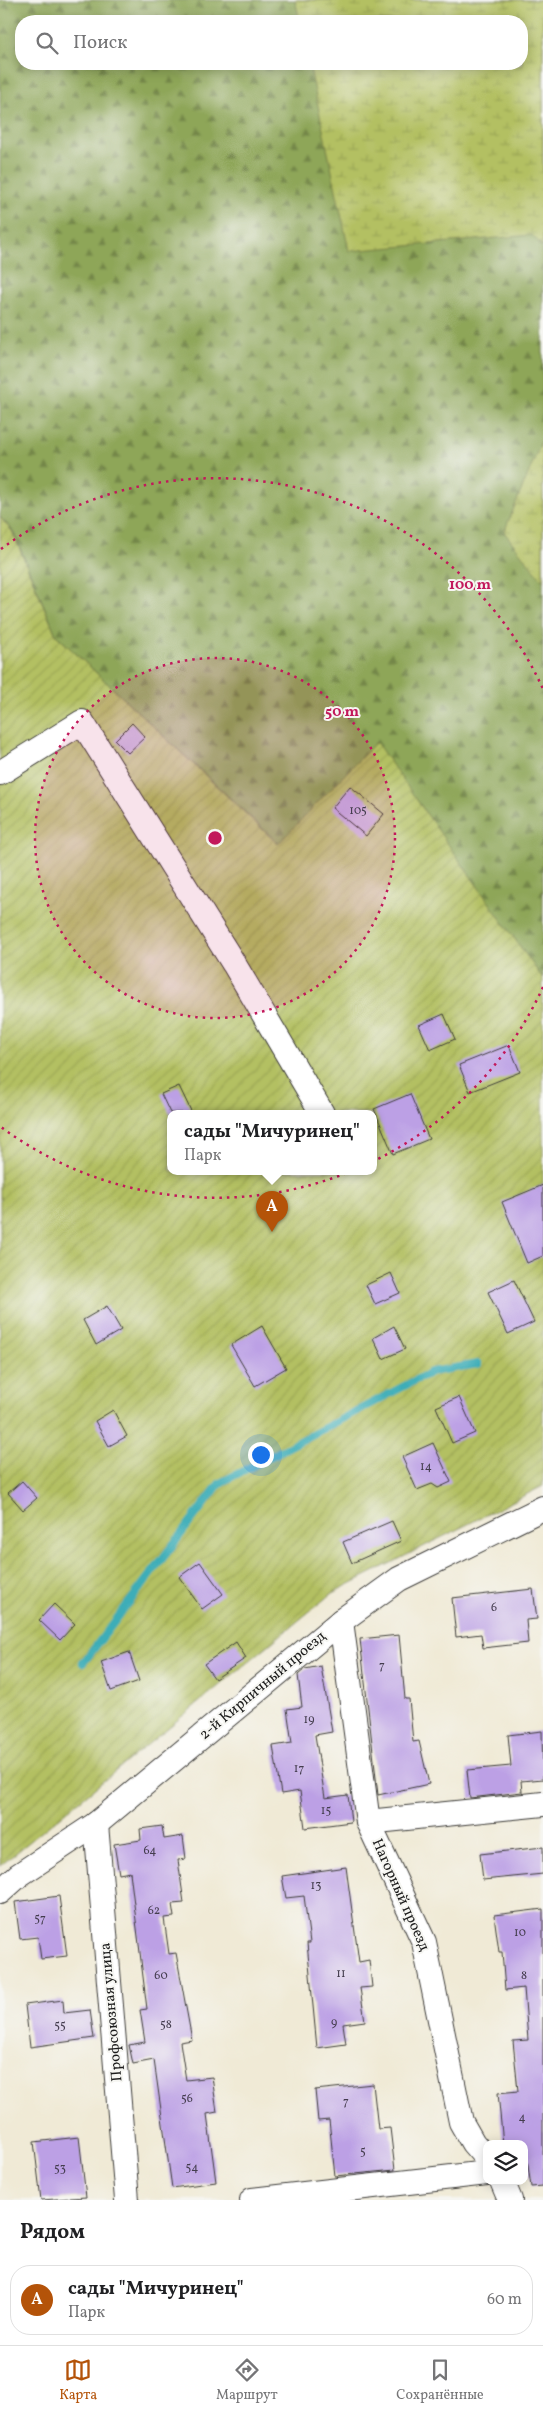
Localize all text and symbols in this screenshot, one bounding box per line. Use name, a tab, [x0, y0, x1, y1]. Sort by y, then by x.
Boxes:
search box	[15, 15, 528, 70]
icon: search	[33, 29, 61, 57]
text: Поиск	[73, 30, 127, 56]
text: 100 m	[449, 575, 492, 596]
text: 50 m	[325, 702, 359, 723]
house number: 105	[349, 803, 367, 819]
centre of rings	[206, 829, 224, 847]
popup	[167, 1110, 377, 1175]
text: сады "Мичуринец"	[184, 1119, 360, 1145]
text: Парк	[184, 1145, 221, 1167]
pin: A	[256, 1191, 288, 1232]
your location	[248, 1442, 274, 1468]
house number: 14	[420, 1459, 432, 1475]
house number: 6	[491, 1600, 497, 1616]
street label: 2-й Кирпичный проезд	[195, 1626, 331, 1745]
house number: 7	[379, 1658, 385, 1674]
house number: 19	[304, 1712, 314, 1728]
house number: 17	[294, 1761, 304, 1777]
house number: 15	[321, 1803, 331, 1819]
street label: Нагорный проезд	[366, 1835, 434, 1955]
house number: 64	[144, 1843, 156, 1859]
house number: 13	[311, 1878, 321, 1894]
house number: 62	[148, 1903, 160, 1919]
house number: 57	[34, 1911, 46, 1927]
house number: 10	[514, 1925, 526, 1941]
street label: Профсоюзная улица	[95, 1942, 129, 2082]
house number: 11	[336, 1966, 346, 1982]
house number: 60	[154, 1968, 168, 1984]
house number: 8	[521, 1968, 527, 1984]
house number: 9	[331, 2015, 337, 2031]
house number: 58	[160, 2017, 172, 2033]
house number: 55	[54, 2018, 66, 2034]
house number: 56	[181, 2091, 193, 2107]
house number: 7	[343, 2094, 349, 2110]
house number: 4	[518, 2110, 526, 2126]
map controls	[483, 2140, 528, 2185]
button: layers	[483, 2140, 528, 2185]
house number: 5	[360, 2144, 366, 2160]
house number: 54	[186, 2160, 198, 2176]
house number: 53	[54, 2161, 66, 2177]
text: Рядом	[20, 2218, 85, 2247]
text: сады "Мичуринец"	[68, 2276, 244, 2302]
text: A	[31, 2289, 43, 2311]
text: 60 m	[487, 2289, 522, 2311]
text: Парк	[68, 2302, 105, 2324]
tab: Карта	[59, 2356, 97, 2405]
tab: Маршрут	[216, 2356, 278, 2405]
tab: Сохранённые	[396, 2356, 484, 2405]

